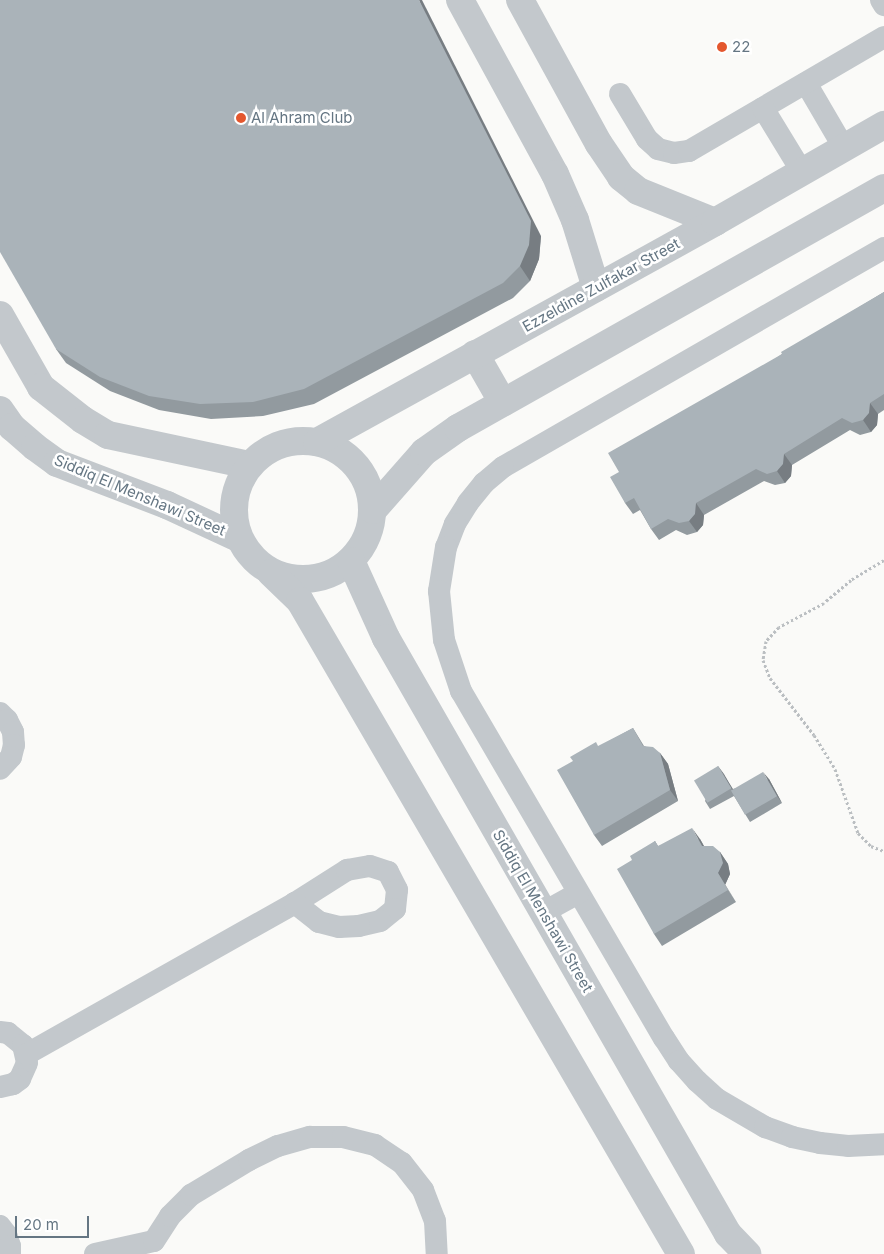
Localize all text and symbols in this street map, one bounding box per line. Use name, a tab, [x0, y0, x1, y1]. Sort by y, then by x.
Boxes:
place label: 22	[732, 38, 750, 56]
marker: 22	[716, 41, 728, 53]
place label: Al Ahram Club	[251, 109, 352, 127]
marker: Al Ahram Club	[235, 112, 247, 124]
street label: Ezzeldine Zulfakar Street	[519, 234, 683, 336]
street label: Siddiq El Menshawi Street	[52, 451, 228, 539]
street label: Siddiq El Menshawi Street	[489, 827, 597, 995]
scale bar	[18, 1206, 91, 1238]
text: 20 m	[23, 1215, 59, 1234]

